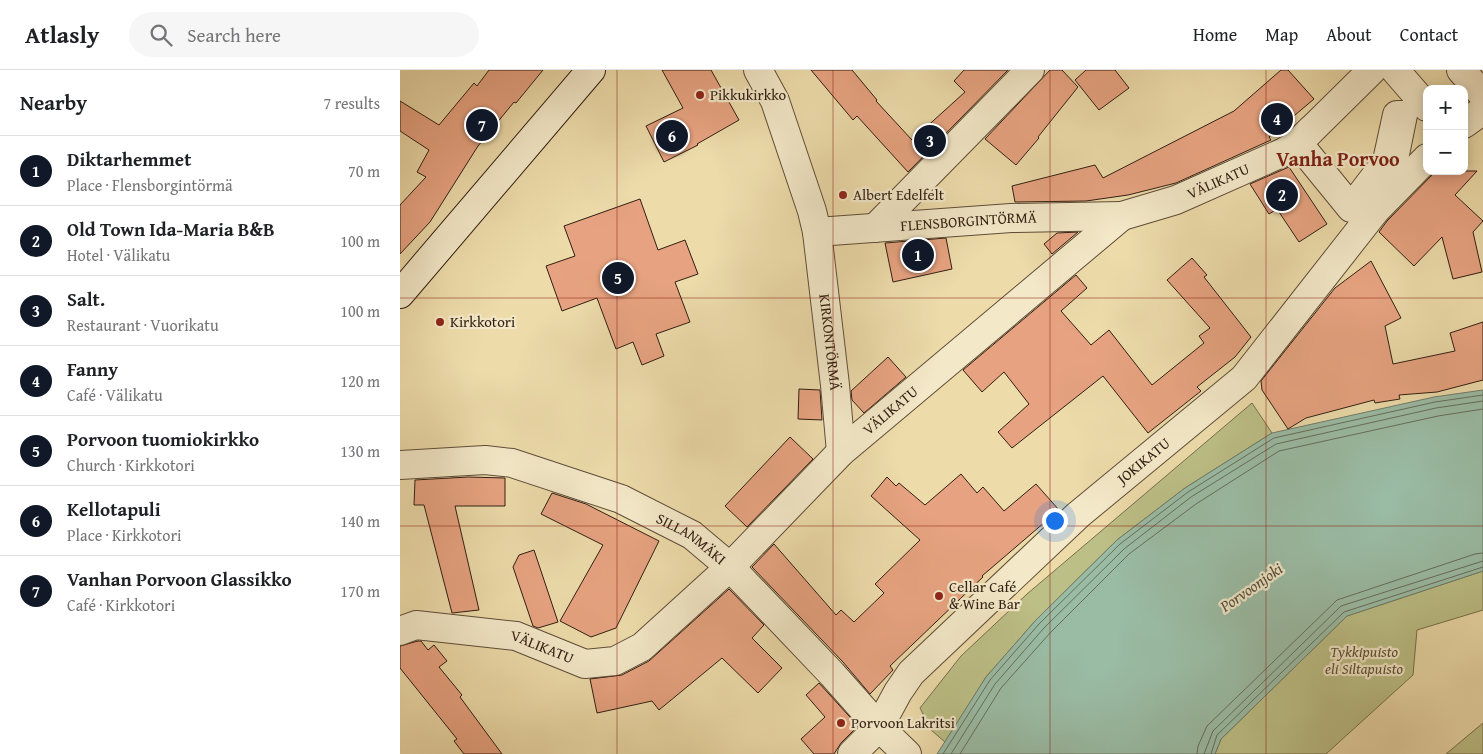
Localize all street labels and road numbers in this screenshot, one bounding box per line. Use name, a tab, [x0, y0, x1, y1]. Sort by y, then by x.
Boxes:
street label: VÄLIKATU	[1183, 158, 1253, 204]
street label: FLENSBORGINTÖRMÄ	[900, 207, 1037, 236]
street label: KIRKONTÖRMÄ	[814, 293, 846, 391]
street label: VÄLIKATU	[858, 381, 922, 440]
street label: JOKIKATU	[1111, 432, 1174, 490]
street label: SILLANMÄKI	[653, 508, 731, 569]
street label: VÄLIKATU	[510, 625, 577, 668]

